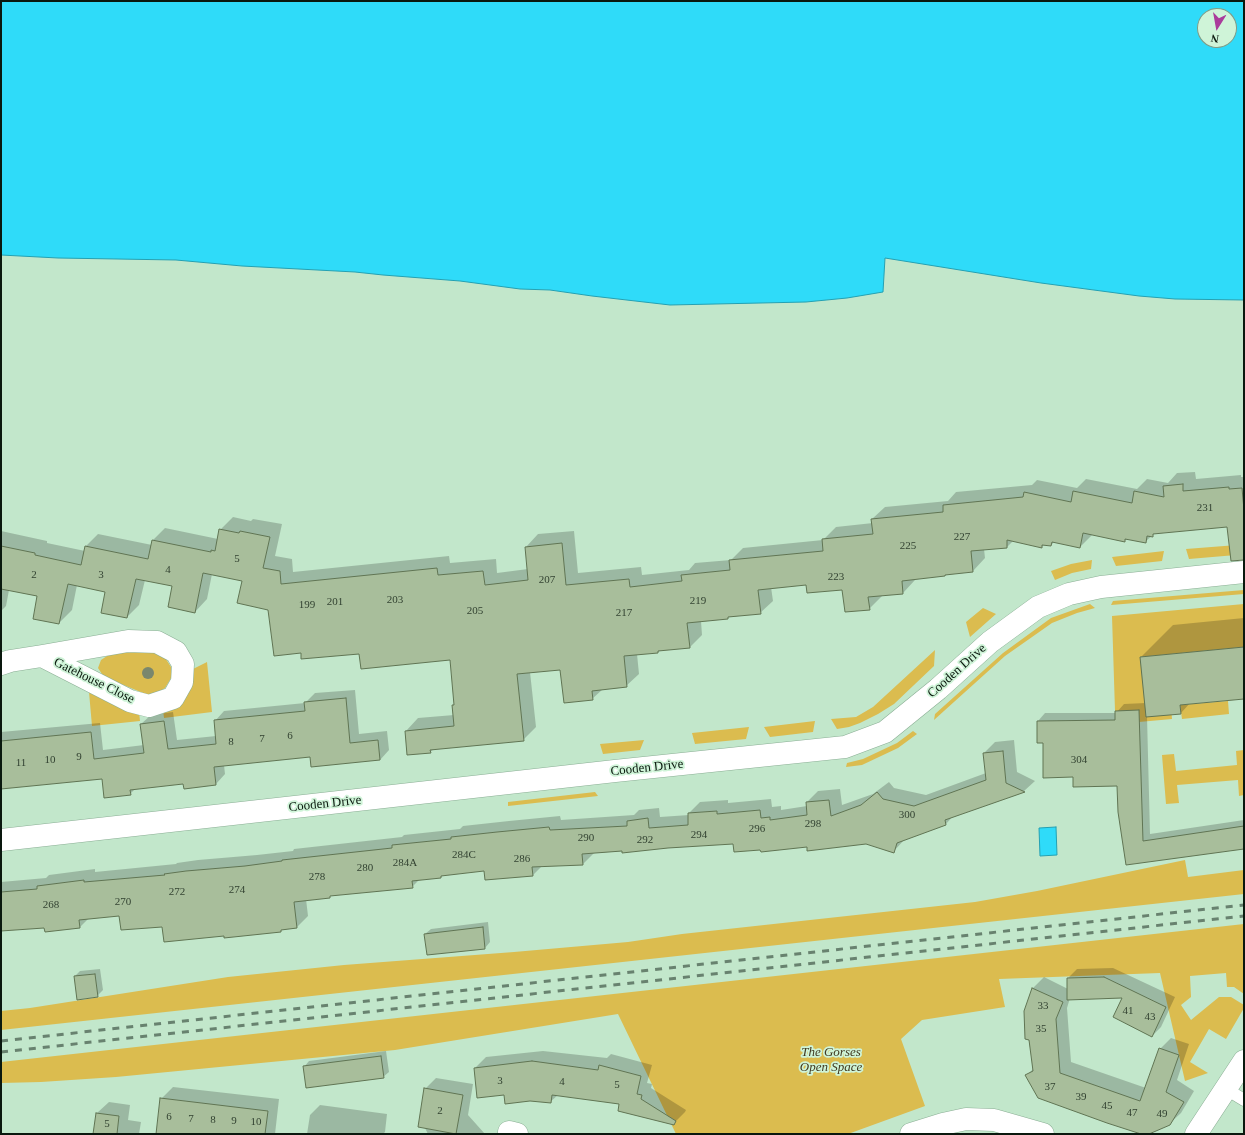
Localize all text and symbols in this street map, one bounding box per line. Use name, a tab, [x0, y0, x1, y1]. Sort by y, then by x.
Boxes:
north arrow	[1197, 8, 1237, 48]
text: N	[1210, 32, 1220, 45]
house number: 231	[1197, 501, 1213, 515]
house number: 227	[954, 530, 970, 544]
house number: 225	[900, 539, 916, 553]
house number: 5	[234, 552, 240, 566]
house number: 4	[165, 563, 171, 577]
house number: 2	[31, 568, 37, 582]
house number: 3	[98, 568, 104, 582]
house number: 223	[828, 570, 844, 584]
house number: 207	[539, 573, 555, 587]
house number: 203	[387, 593, 403, 607]
house number: 219	[690, 594, 706, 608]
house number: 201	[327, 595, 343, 609]
house number: 199	[299, 598, 315, 612]
house number: 205	[467, 604, 483, 618]
house number: 217	[616, 606, 632, 620]
street label: Cooden Drive	[925, 641, 989, 701]
street label: Gatehouse Close	[51, 655, 137, 707]
house number: 6	[287, 729, 293, 743]
house number: 7	[259, 732, 265, 746]
house number: 8	[228, 735, 234, 749]
house number: 9	[76, 750, 82, 764]
house number: 10	[44, 753, 56, 767]
house number: 304	[1071, 753, 1087, 767]
house number: 11	[16, 756, 26, 770]
street label: Cooden Drive	[610, 756, 684, 780]
street label: Cooden Drive	[288, 792, 362, 816]
house number: 300	[899, 808, 915, 822]
house number: 298	[805, 817, 821, 831]
house number: 296	[749, 822, 765, 836]
house number: 294	[691, 828, 707, 842]
house number: 290	[578, 831, 594, 845]
house number: 292	[637, 833, 653, 847]
house number: 284C	[452, 848, 476, 862]
house number: 286	[514, 852, 530, 866]
house number: 284A	[393, 856, 417, 870]
house number: 280	[357, 861, 373, 875]
house number: 278	[309, 870, 325, 884]
house number: 274	[229, 883, 245, 897]
house number: 272	[169, 885, 185, 899]
house number: 270	[115, 895, 131, 909]
house number: 268	[43, 898, 59, 912]
house number: 33	[1038, 999, 1048, 1013]
house number: 41	[1122, 1004, 1134, 1018]
house number: 43	[1144, 1010, 1156, 1024]
house number: 35	[1036, 1022, 1046, 1036]
park label: The Gorses Open Space	[800, 1045, 862, 1076]
house number: 3	[497, 1074, 503, 1088]
house number: 4	[559, 1075, 565, 1089]
house number: 5	[614, 1078, 620, 1092]
house number: 37	[1044, 1080, 1056, 1094]
house number: 39	[1076, 1090, 1086, 1104]
house number: 45	[1102, 1099, 1112, 1113]
house number: 2	[437, 1104, 443, 1118]
house number: 47	[1126, 1106, 1138, 1120]
house number: 49	[1156, 1107, 1168, 1121]
house number: 6	[166, 1110, 172, 1124]
house number: 7	[188, 1112, 194, 1126]
house number: 8	[210, 1113, 216, 1127]
house number: 9	[231, 1114, 237, 1128]
house number: 10	[250, 1115, 262, 1129]
house number: 5	[104, 1117, 110, 1131]

